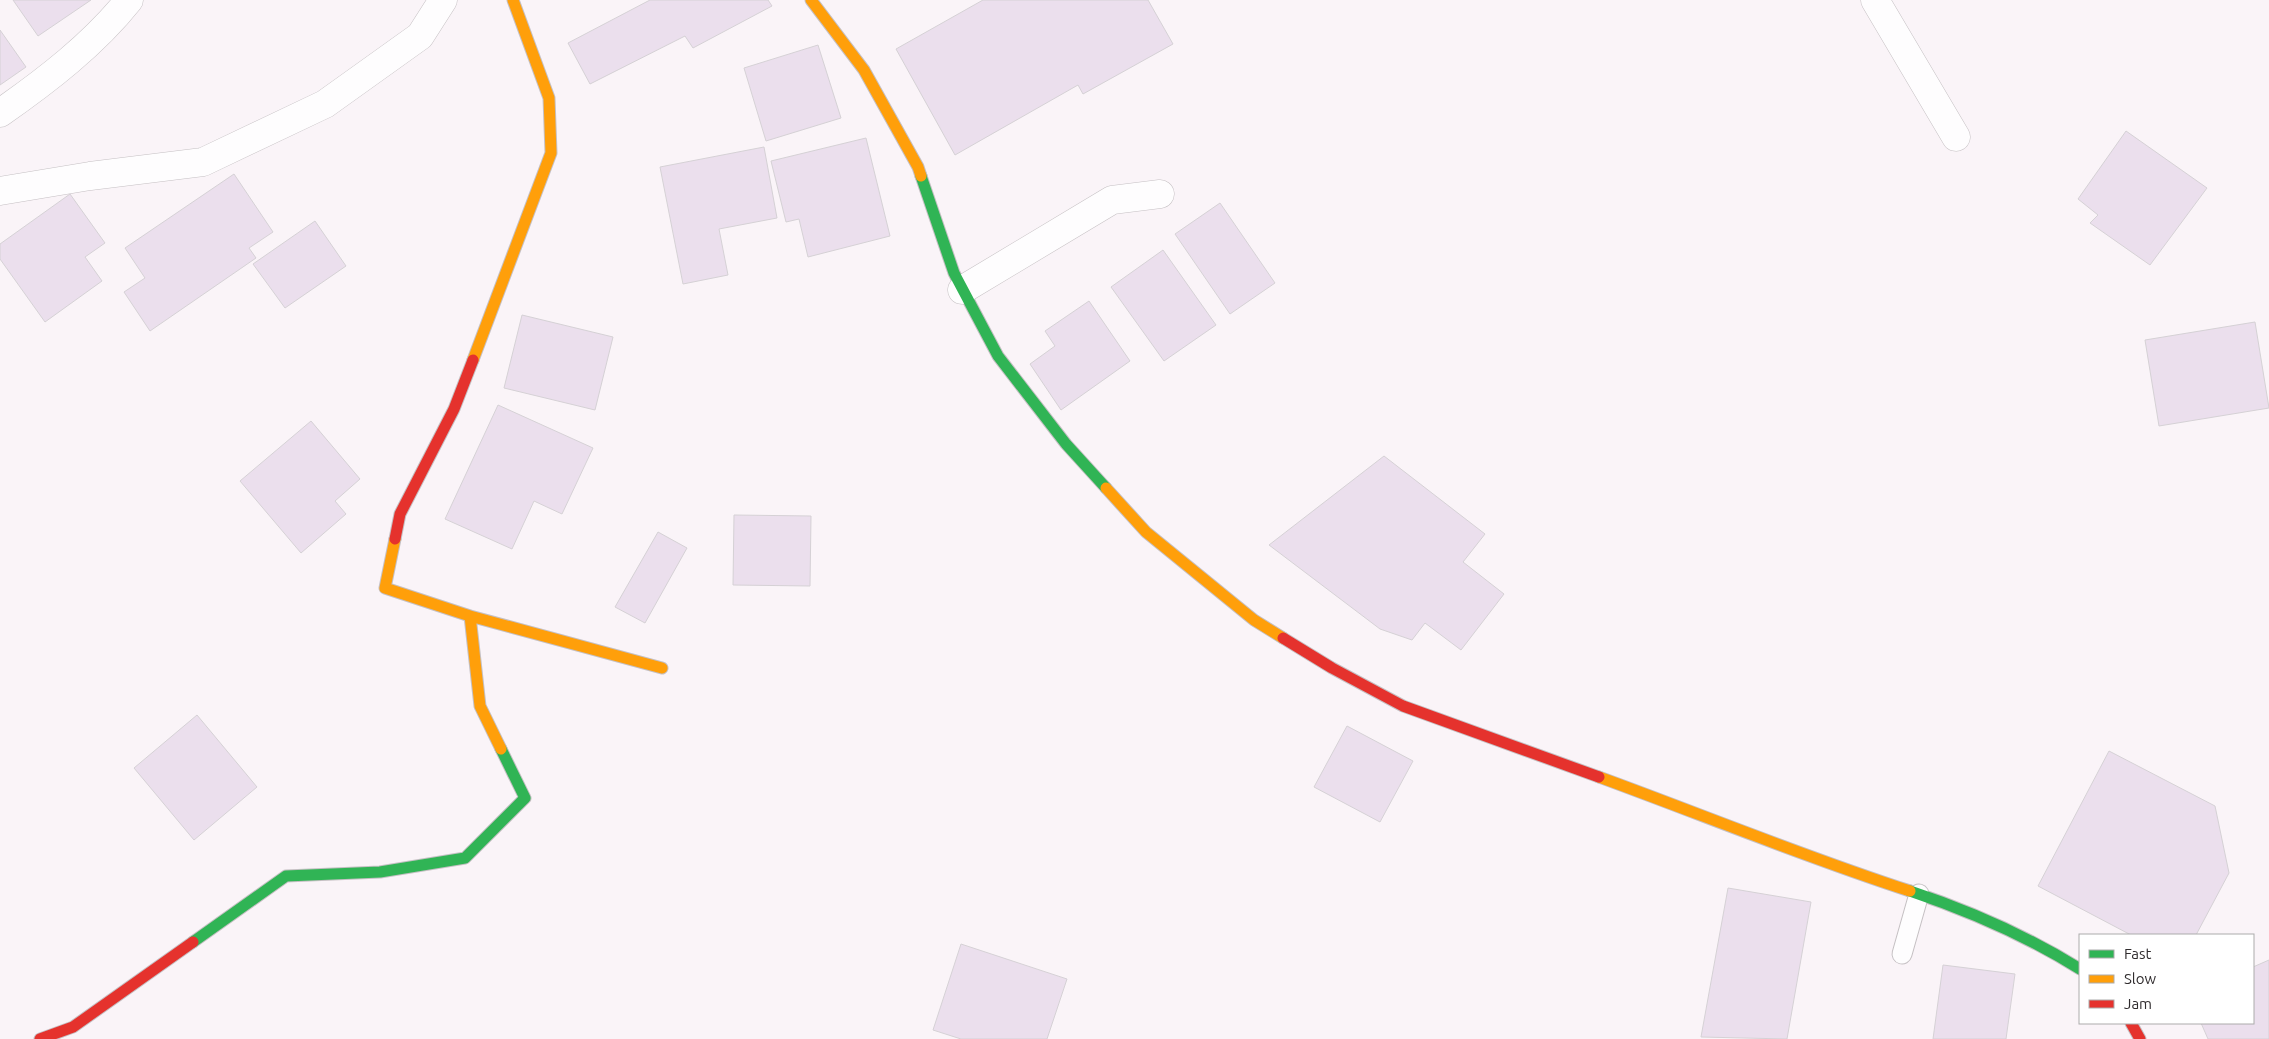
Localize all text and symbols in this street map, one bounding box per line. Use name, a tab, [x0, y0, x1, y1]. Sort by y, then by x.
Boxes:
legend	[2079, 934, 2254, 1024]
text: Fast	[2124, 945, 2152, 962]
text: Slow	[2124, 970, 2157, 987]
text: Jam	[2124, 995, 2152, 1012]

